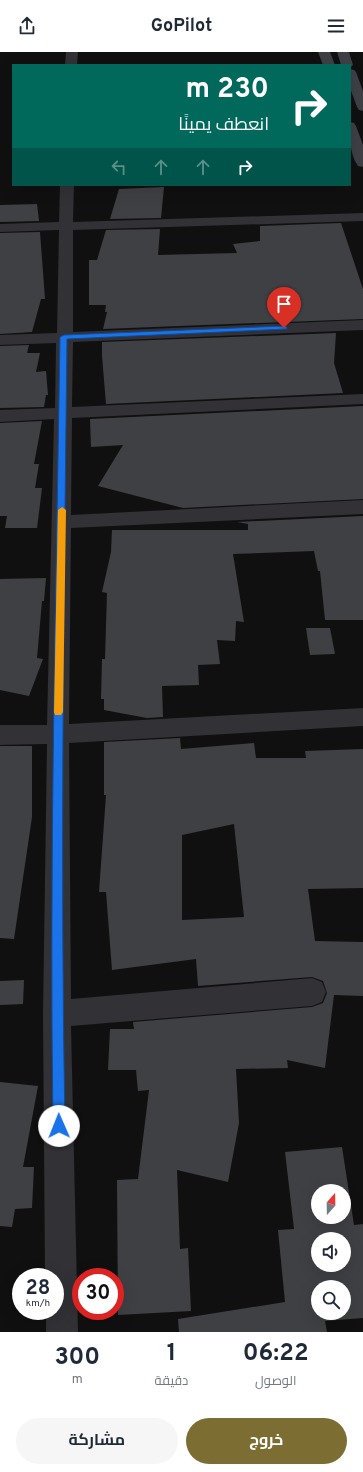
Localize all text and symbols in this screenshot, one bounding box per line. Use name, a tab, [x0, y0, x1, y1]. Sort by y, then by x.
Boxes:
icon: share	[16, 15, 38, 37]
text: GoPilot	[151, 15, 212, 38]
icon: menu	[325, 15, 347, 37]
text: 230 m	[186, 72, 269, 108]
icon: right	[283, 80, 335, 132]
text: انعطف يمينًا	[178, 114, 269, 137]
icon: left	[108, 156, 130, 178]
icon: ahead	[150, 156, 172, 178]
icon: ahead	[192, 156, 214, 178]
icon: right	[234, 156, 256, 178]
pin	[267, 287, 301, 328]
icon: arrive	[273, 293, 295, 315]
position arrow	[38, 1105, 80, 1147]
north arrow	[311, 1184, 351, 1224]
map controls	[311, 1184, 351, 1320]
button: sound	[311, 1232, 351, 1272]
speed limit sign: 30	[72, 1268, 124, 1320]
text: 28	[26, 1276, 50, 1302]
button: search	[311, 1280, 351, 1320]
text: km/h	[26, 1297, 50, 1310]
text: 1	[167, 1339, 176, 1369]
text: 06:22	[243, 1339, 309, 1369]
text: 300	[54, 1343, 100, 1373]
text: m	[72, 1372, 83, 1388]
text: دقيقة	[155, 1374, 188, 1390]
text: الوصول	[255, 1374, 296, 1390]
button: مشاركة	[16, 1418, 178, 1464]
button: خروج	[186, 1418, 347, 1464]

